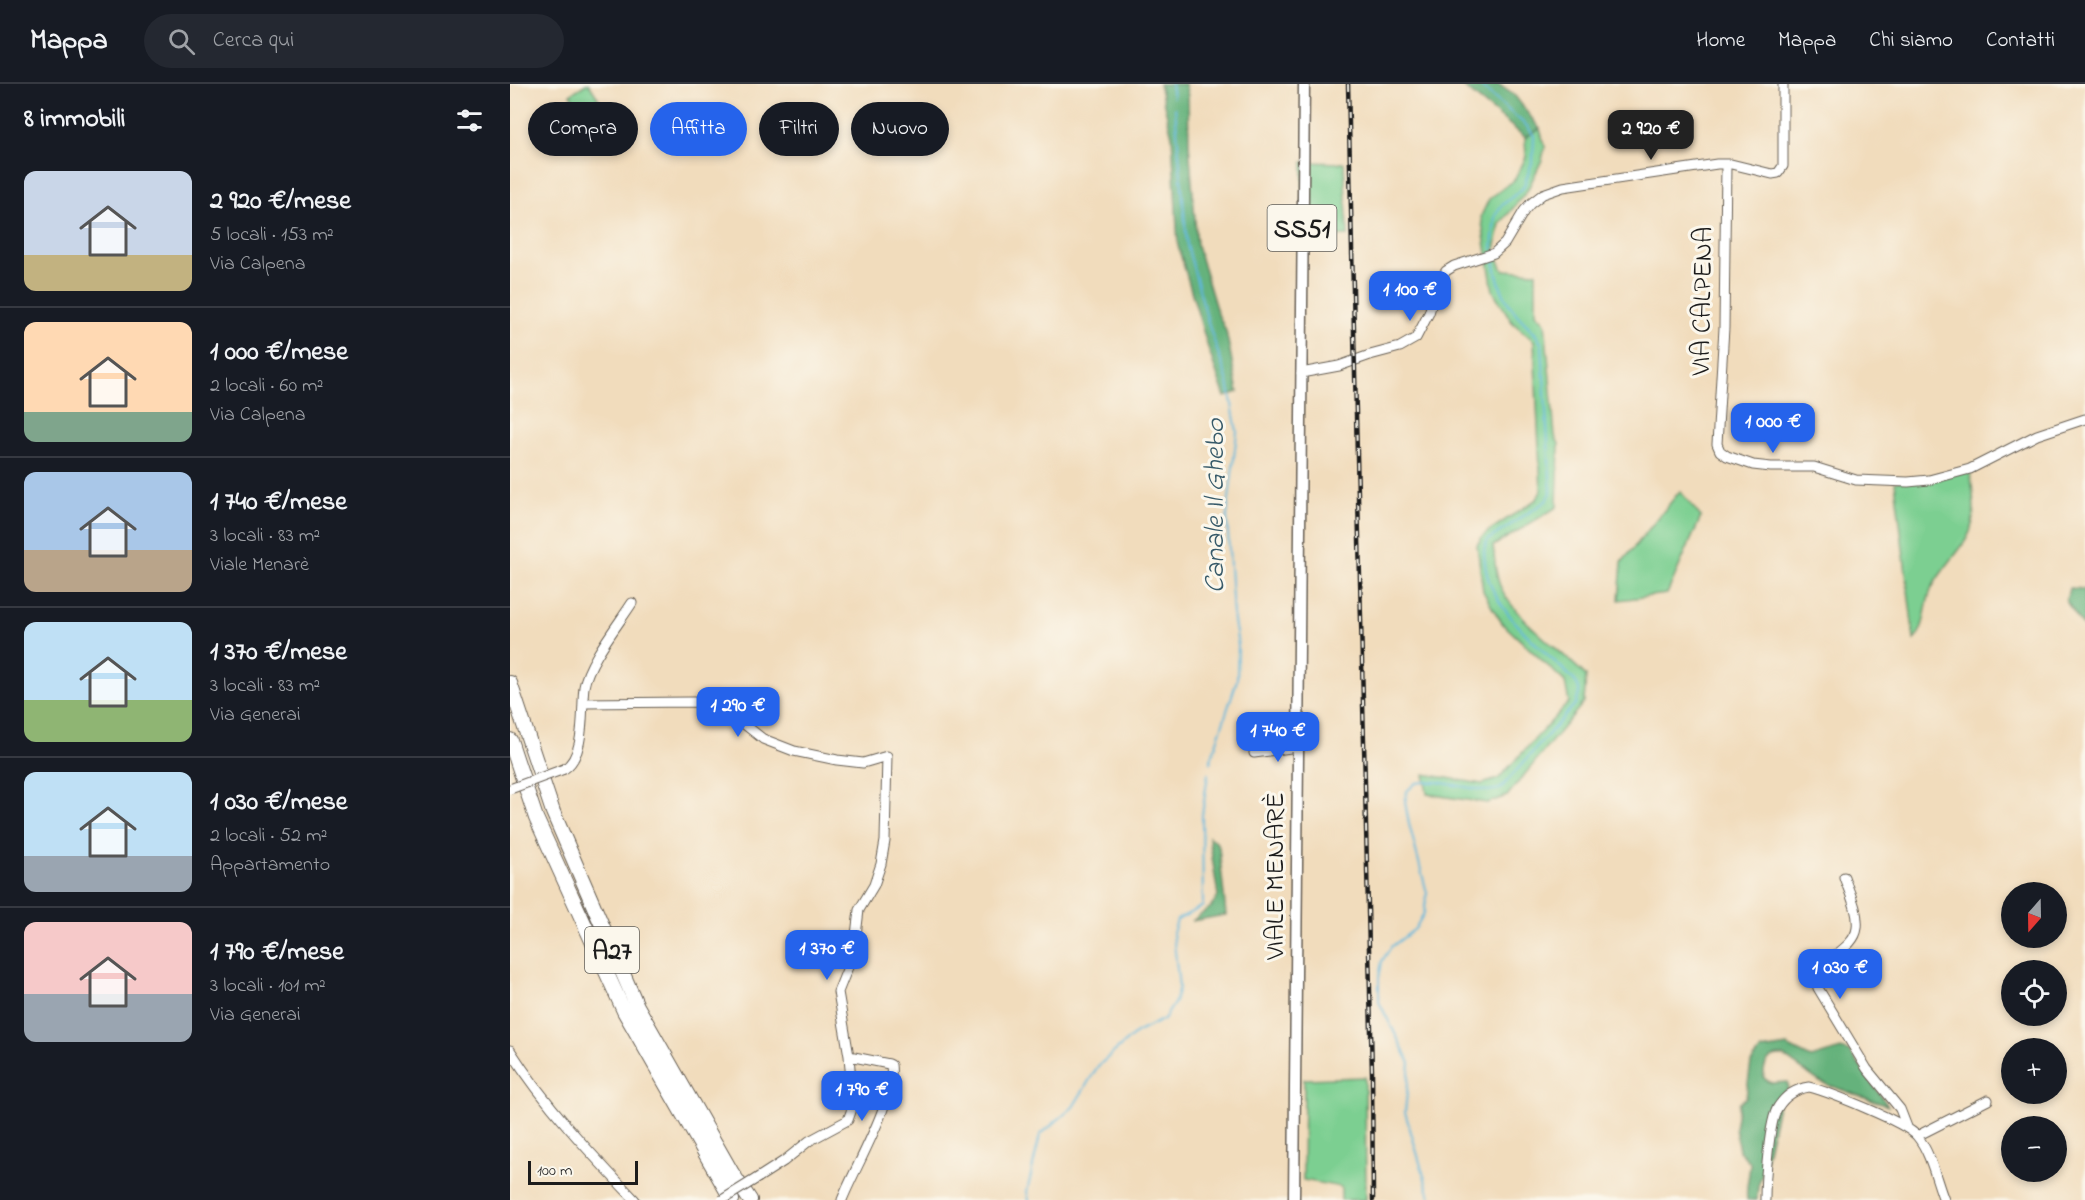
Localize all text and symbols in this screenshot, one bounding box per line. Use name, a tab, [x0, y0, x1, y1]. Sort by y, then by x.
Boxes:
search box	[144, 14, 564, 68]
text: Mappa	[30, 21, 108, 62]
icon: search	[165, 25, 198, 58]
text: Cerca qui	[213, 25, 294, 57]
text: Home	[1696, 26, 1745, 56]
text: Mappa	[1778, 26, 1836, 56]
text: Chi siamo	[1869, 26, 1953, 56]
text: Contatti	[1986, 26, 2055, 56]
text: 8 immobili	[24, 101, 125, 139]
chip: Compra	[528, 102, 638, 156]
chip: Affitta	[650, 102, 747, 156]
chip: Filtri	[759, 102, 839, 156]
chip: Nuovo	[851, 102, 949, 156]
icon: filters	[453, 104, 486, 137]
pin: 2 920 €	[1596, 110, 1706, 161]
text: 2 920 €	[1622, 115, 1680, 144]
text: 2 920 €/mese	[210, 183, 351, 221]
icon: home	[72, 195, 144, 267]
road number: SS51	[1268, 205, 1336, 251]
text: 5 locali · 153 m²	[210, 221, 334, 250]
street label: VIA CALPENA	[1683, 226, 1724, 377]
text: Via Calpena	[210, 250, 305, 279]
pin: 1 100 €	[1355, 271, 1465, 322]
text: 1 100 €	[1383, 276, 1437, 305]
text: 1 000 €/mese	[210, 334, 348, 372]
icon: home	[72, 346, 144, 418]
text: 2 locali · 60 m²	[210, 372, 324, 401]
text: Via Calpena	[210, 401, 305, 430]
pin: 1 000 €	[1718, 403, 1828, 454]
text: 1 000 €	[1745, 408, 1801, 437]
water label: Canale Il Ghebo	[1196, 417, 1237, 593]
text: 1 740 €/mese	[210, 484, 347, 522]
icon: home	[72, 496, 144, 568]
text: 3 locali · 83 m²	[210, 522, 320, 551]
text: Viale Menarè	[210, 551, 309, 580]
text: 1 370 €/mese	[210, 634, 347, 672]
icon: home	[72, 646, 144, 718]
text: 3 locali · 83 m²	[210, 672, 320, 701]
pin: 1 290 €	[683, 687, 793, 738]
text: 1 290 €	[711, 692, 765, 721]
text: Via Generai	[210, 701, 301, 730]
pin: 1 740 €	[1223, 712, 1333, 763]
text: 1 740 €	[1250, 717, 1306, 746]
text: 1 030 €/mese	[210, 784, 347, 822]
street label: VIALE MENARÈ	[1257, 792, 1296, 961]
icon: home	[72, 796, 144, 868]
text: 2 locali · 52 m²	[210, 822, 327, 851]
text: Appartamento	[210, 851, 330, 880]
north arrow	[2001, 882, 2067, 948]
map controls	[2001, 882, 2067, 1182]
road number: A27	[585, 927, 639, 973]
pin: 1 370 €	[772, 930, 882, 981]
text: 1 790 €/mese	[210, 934, 344, 972]
text: 1 370 €	[799, 935, 855, 964]
icon: home	[72, 946, 144, 1018]
pin: 1 030 €	[1785, 949, 1895, 1000]
text: 1 030 €	[1812, 954, 1868, 983]
button: locate	[2001, 960, 2067, 1026]
text: 3 locali · 101 m²	[210, 972, 326, 1001]
text: Via Generai	[210, 1001, 301, 1030]
button: +	[2001, 1038, 2067, 1104]
pin: 1 790 €	[807, 1071, 917, 1122]
text: 1 790 €	[835, 1076, 889, 1105]
button: −	[2001, 1116, 2067, 1182]
scale bar	[528, 1158, 638, 1186]
text: 100 m	[537, 1159, 572, 1183]

